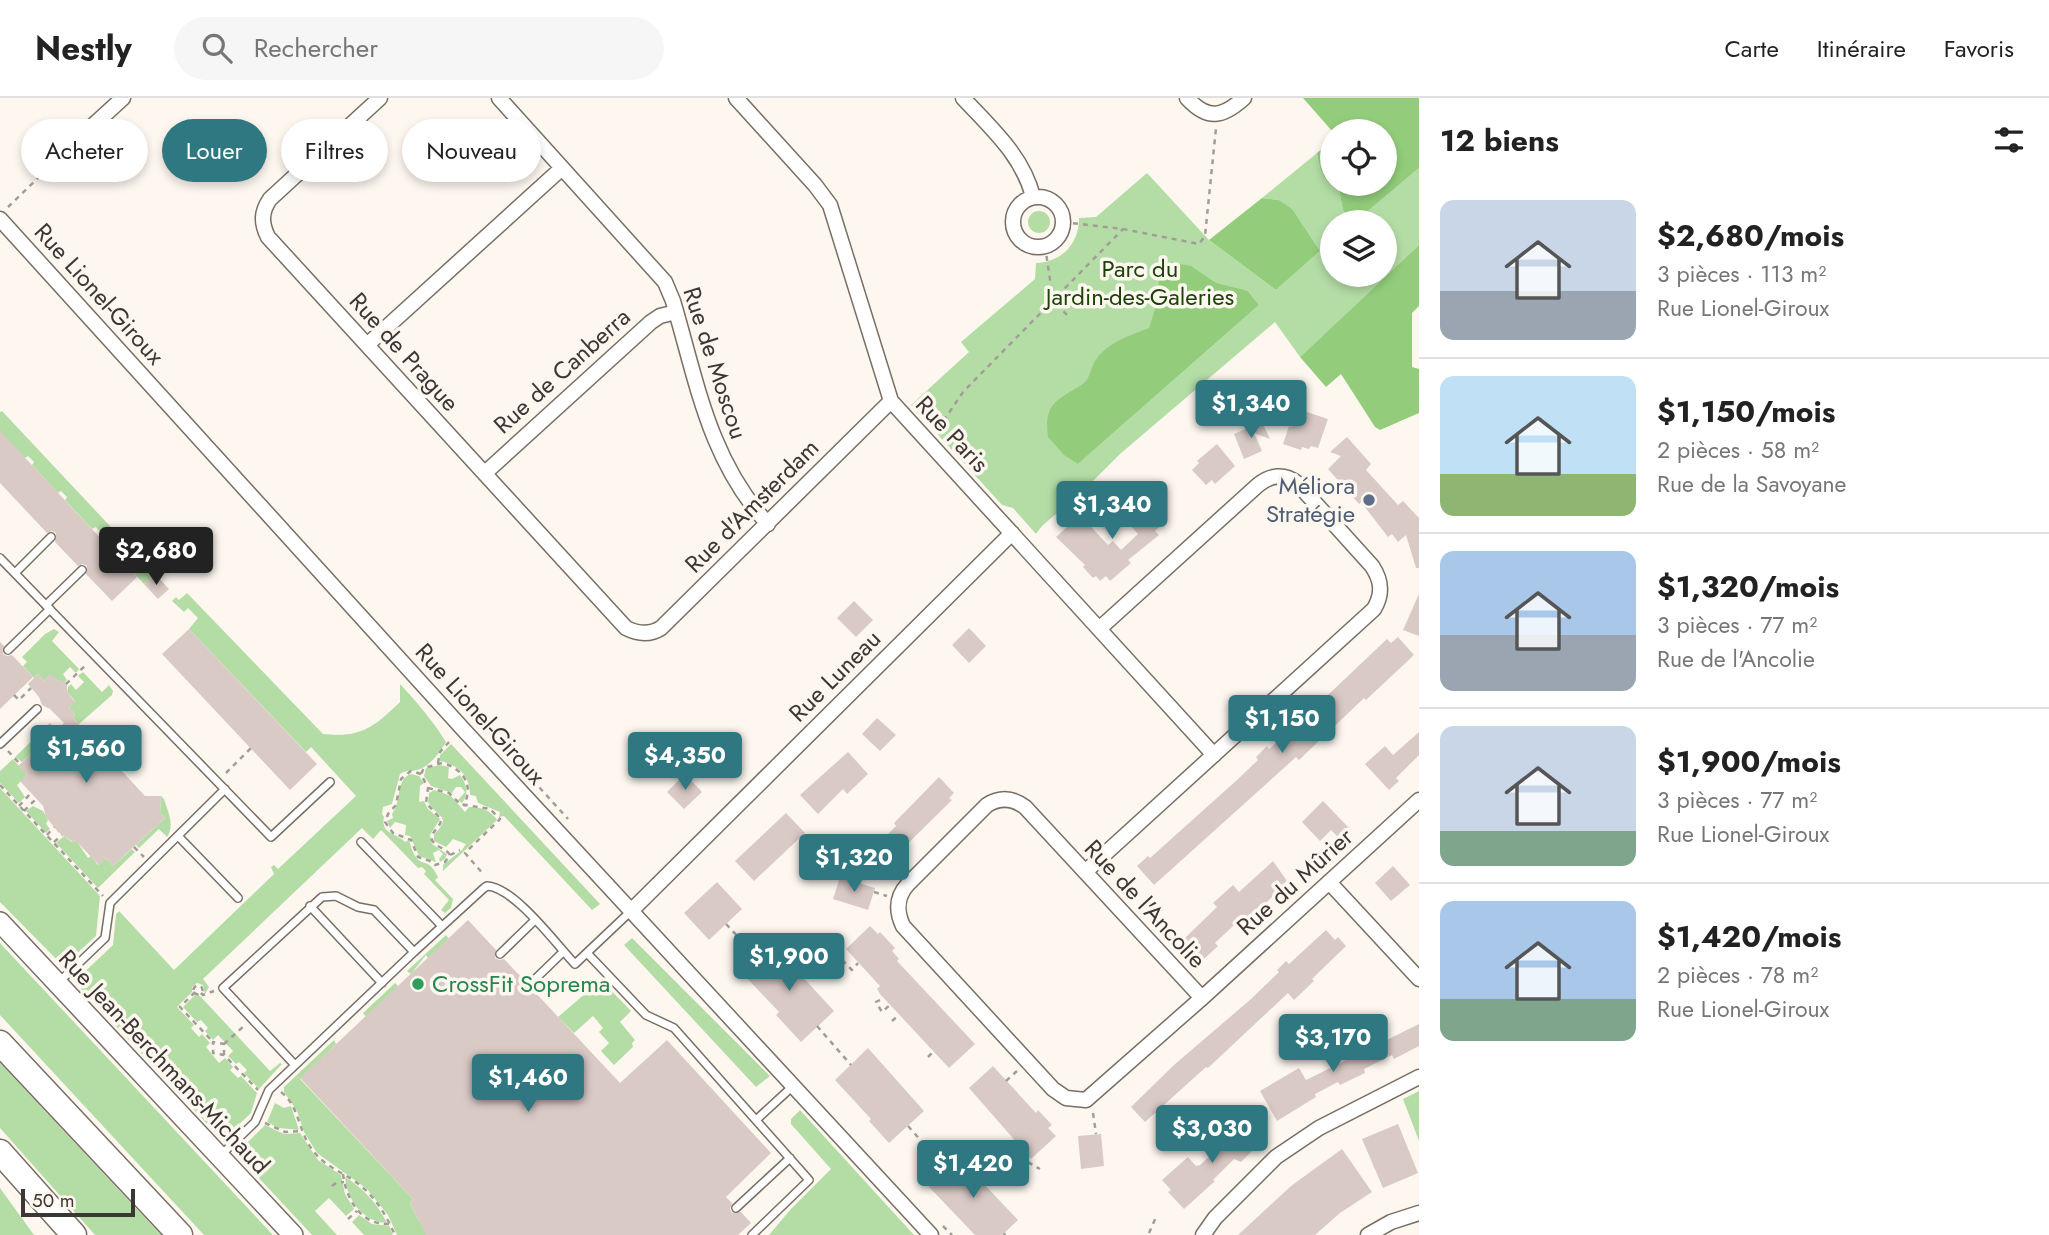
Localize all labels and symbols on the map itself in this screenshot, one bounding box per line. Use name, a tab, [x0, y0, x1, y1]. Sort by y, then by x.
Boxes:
street label: Rue Lionel-Giroux	[26, 215, 173, 373]
park label: Parc du Jardin-des-Galeries	[1043, 251, 1234, 314]
street label: Rue de Moscou	[674, 282, 757, 443]
street label: Rue de Prague	[341, 284, 468, 419]
street label: Rue de Canberra	[485, 300, 638, 442]
pin: $1,340	[1194, 380, 1308, 440]
street label: Rue Paris	[908, 387, 997, 480]
street label: Rue d'Amsterdam	[677, 431, 827, 581]
place label: Méliora Stratégie	[1266, 468, 1355, 531]
pin: $1,340	[1055, 482, 1169, 541]
marker: Méliora Stratégie	[1361, 492, 1377, 508]
pin: $2,680	[99, 528, 213, 587]
street label: Rue Luneau	[781, 622, 889, 730]
street label: Rue Lionel-Giroux	[407, 635, 554, 793]
pin: $1,150	[1225, 696, 1339, 755]
pin: $1,560	[29, 726, 143, 785]
pin: $4,350	[628, 732, 742, 792]
street label: Rue du Mûrier	[1229, 819, 1361, 944]
street label: Rue de l'Ancolie	[1076, 831, 1214, 976]
pin: $1,320	[797, 834, 911, 894]
pin: $1,900	[732, 934, 846, 993]
street label: Rue Jean-Berchmans-Michaud	[51, 942, 278, 1182]
place label: CrossFit Soprema	[432, 966, 610, 1001]
marker: CrossFit Soprema	[410, 976, 426, 992]
pin: $3,170	[1276, 1014, 1390, 1074]
pin: $1,460	[471, 1054, 585, 1114]
pin: $3,030	[1155, 1105, 1269, 1165]
pin: $1,420	[916, 1140, 1030, 1200]
scale bar	[21, 1186, 135, 1218]

